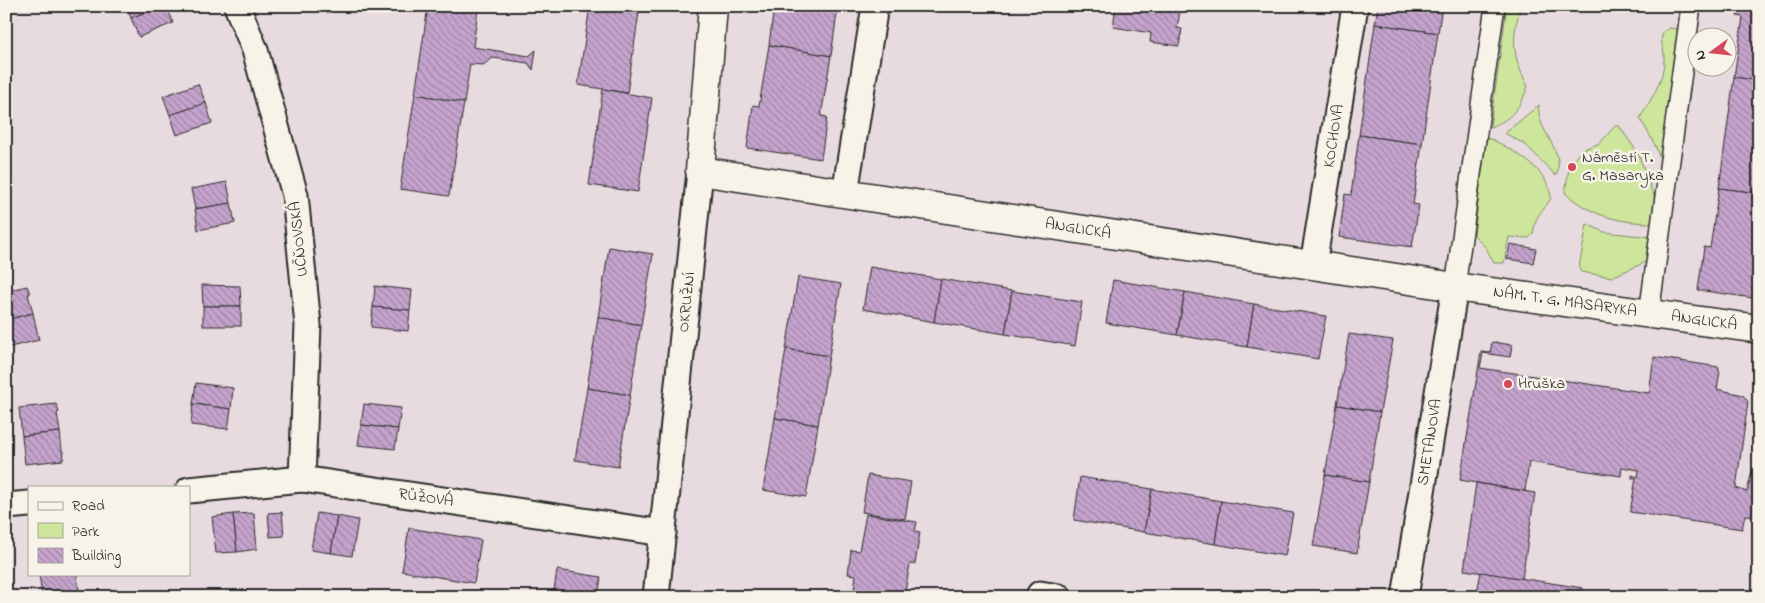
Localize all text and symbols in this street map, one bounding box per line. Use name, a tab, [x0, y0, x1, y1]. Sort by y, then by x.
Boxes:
north arrow	[1688, 28, 1738, 78]
text: N	[1690, 48, 1712, 62]
street label: KOCHOVA	[1317, 102, 1351, 170]
place label: Náměstí T. G. Masaryka	[1582, 146, 1664, 188]
marker: Náměstí T. G. Masaryka	[1566, 161, 1578, 173]
street label: UČŇOVSKÁ	[283, 200, 315, 278]
street label: ANGLICKÁ	[1043, 212, 1113, 246]
street label: OKRUŽNÍ	[672, 270, 702, 334]
street label: NÁM. T. G. MASARYKA	[1492, 280, 1639, 324]
street label: ANGLICKÁ	[1669, 304, 1739, 338]
place label: Hruška	[1518, 372, 1565, 396]
marker: Hruška	[1502, 378, 1514, 390]
street label: SMETANOVA	[1411, 397, 1449, 487]
street label: RŮŽOVÁ	[397, 482, 455, 514]
legend	[28, 486, 190, 576]
text: Road	[72, 495, 105, 517]
text: Park	[72, 521, 100, 543]
text: Building	[71, 545, 121, 568]

